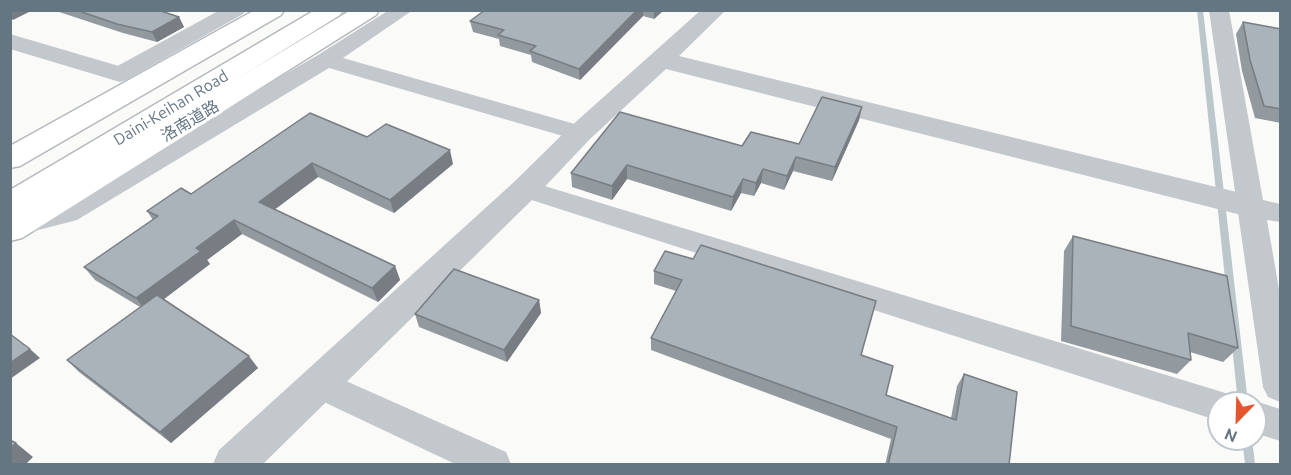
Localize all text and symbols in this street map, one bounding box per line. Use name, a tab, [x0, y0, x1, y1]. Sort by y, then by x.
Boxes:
street label: Daini-Keihan Road	[110, 66, 232, 150]
street label: 洛南道路	[158, 96, 222, 146]
north arrow	[1207, 391, 1267, 451]
text: N	[1222, 425, 1240, 446]

